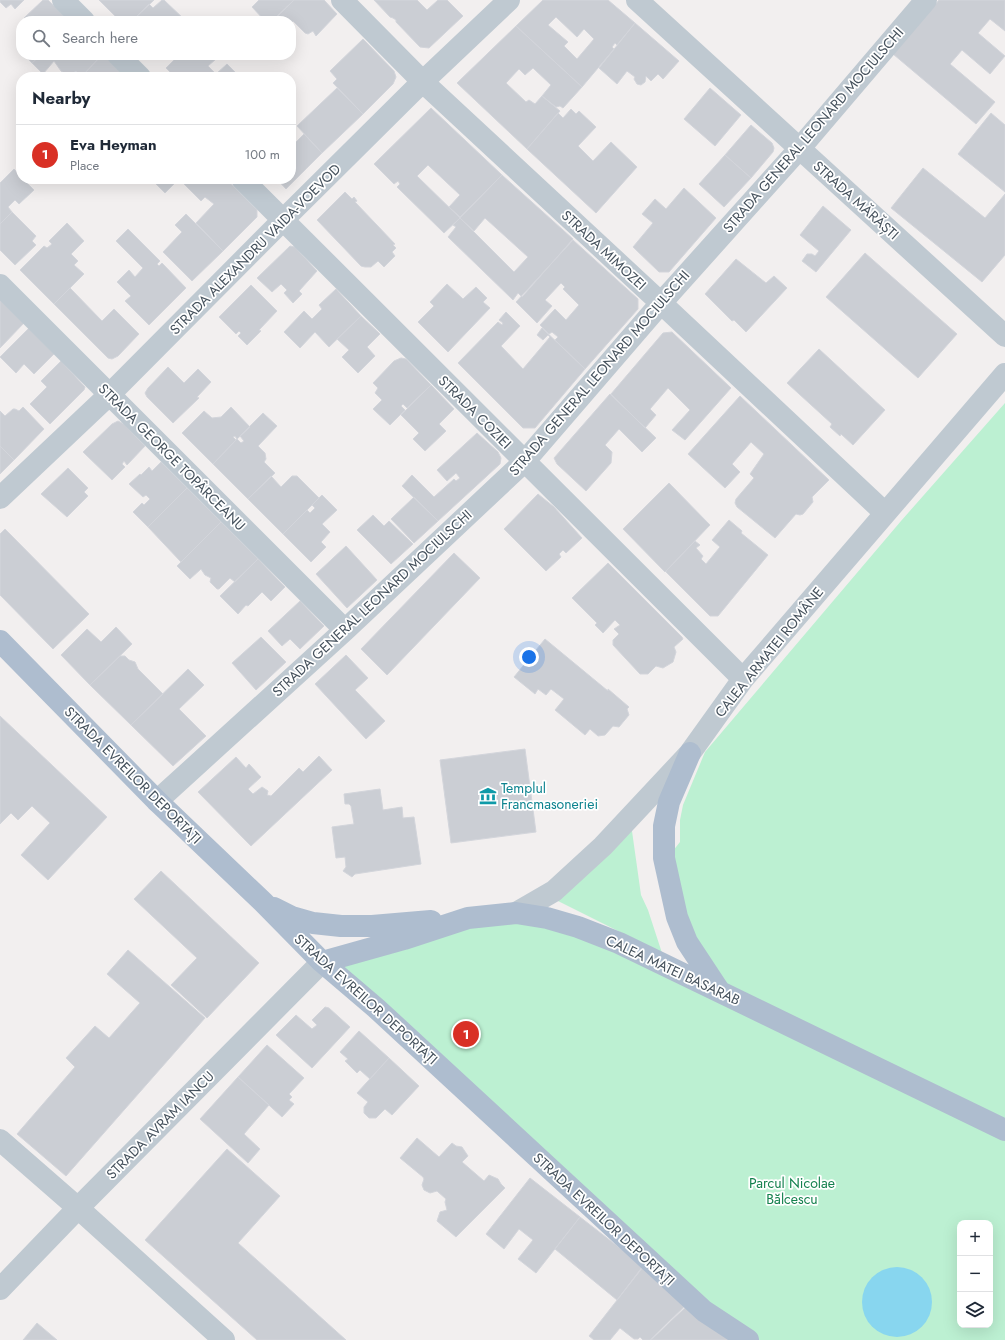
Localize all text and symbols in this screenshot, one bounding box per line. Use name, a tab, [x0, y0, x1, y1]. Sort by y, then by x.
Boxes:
search box	[16, 16, 296, 60]
street label: STRADA GENERAL LEONARD MOCIULSCHI	[718, 23, 908, 237]
icon: search	[30, 27, 52, 49]
text: Search here	[62, 27, 138, 49]
text: Nearby	[32, 86, 90, 110]
text: Eva Heyman	[70, 134, 157, 156]
text: 1	[42, 145, 48, 164]
text: 100 m	[245, 145, 280, 164]
text: Place	[70, 156, 99, 175]
street label: STRADA MĂRĂȘTI	[808, 156, 903, 245]
street label: STRADA ALEXANDRU VAIDA-VOEVOD	[165, 159, 345, 339]
street label: STRADA MIMOZEI	[557, 205, 651, 295]
street label: STRADA GENERAL LEONARD MOCIULSCHI	[504, 266, 694, 480]
street label: STRADA COZIEI	[434, 371, 516, 453]
street label: STRADA GEORGE TOPÂRCEANU	[94, 379, 250, 535]
street label: STRADA GENERAL LEONARD MOCIULSCHI	[268, 505, 476, 701]
street label: CALEA ARMATEI ROMÂNE	[710, 583, 828, 721]
your location	[519, 647, 539, 667]
street label: STRADA EVREILOR DEPORTAŢI	[60, 702, 206, 848]
place label: Templul Francmasoneriei	[501, 778, 598, 814]
museum icon: Templul Francmasoneriei	[478, 786, 498, 806]
street label: STRADA EVREILOR DEPORTAŢI	[290, 929, 442, 1069]
street label: CALEA MATEI BASARAB	[603, 930, 744, 1010]
pin: 1	[453, 1019, 479, 1049]
street label: STRADA AVRAM IANCU	[102, 1067, 218, 1183]
street label: STRADA EVREILOR DEPORTAŢI	[529, 1148, 679, 1290]
park label: Parcul Nicolae Bălcescu	[749, 1173, 835, 1209]
map controls	[957, 1220, 993, 1328]
button: +	[957, 1220, 993, 1256]
button: −	[957, 1256, 993, 1292]
button: layers	[957, 1292, 993, 1328]

